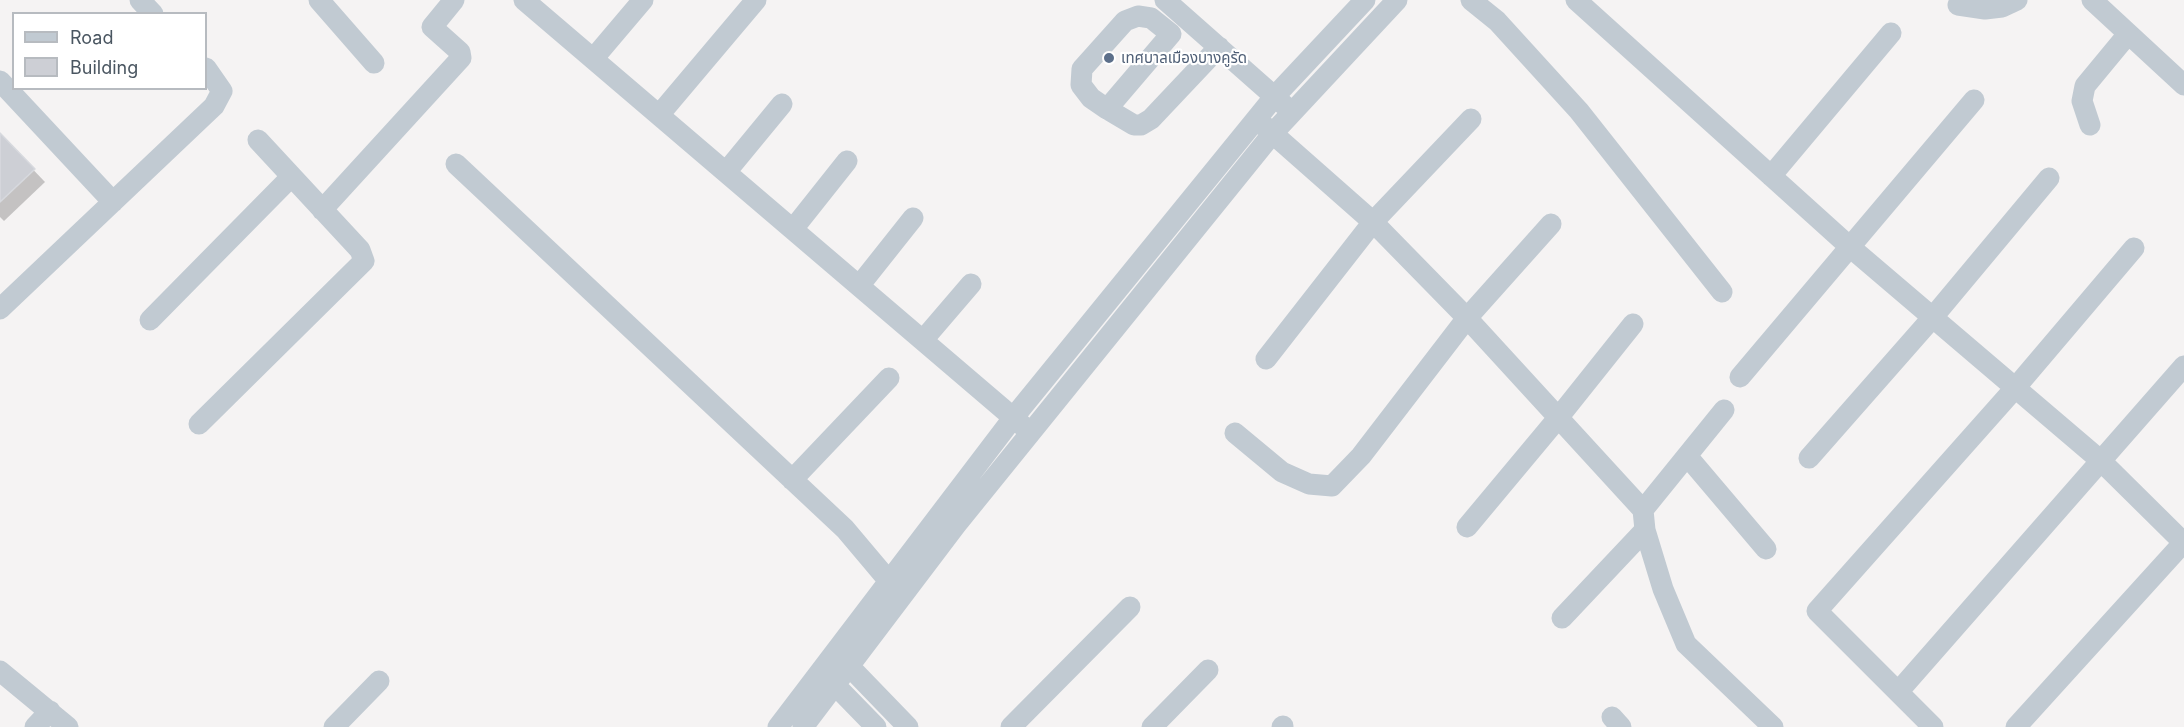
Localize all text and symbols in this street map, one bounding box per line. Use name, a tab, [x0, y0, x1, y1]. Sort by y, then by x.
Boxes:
legend	[12, 12, 207, 90]
text: Road	[70, 27, 113, 48]
place label: เทศบาลเมืองบางคูรัด	[1121, 49, 1247, 67]
marker: เทศบาลเมืองบางคูรัด	[1102, 51, 1116, 65]
text: Building	[70, 57, 138, 78]

